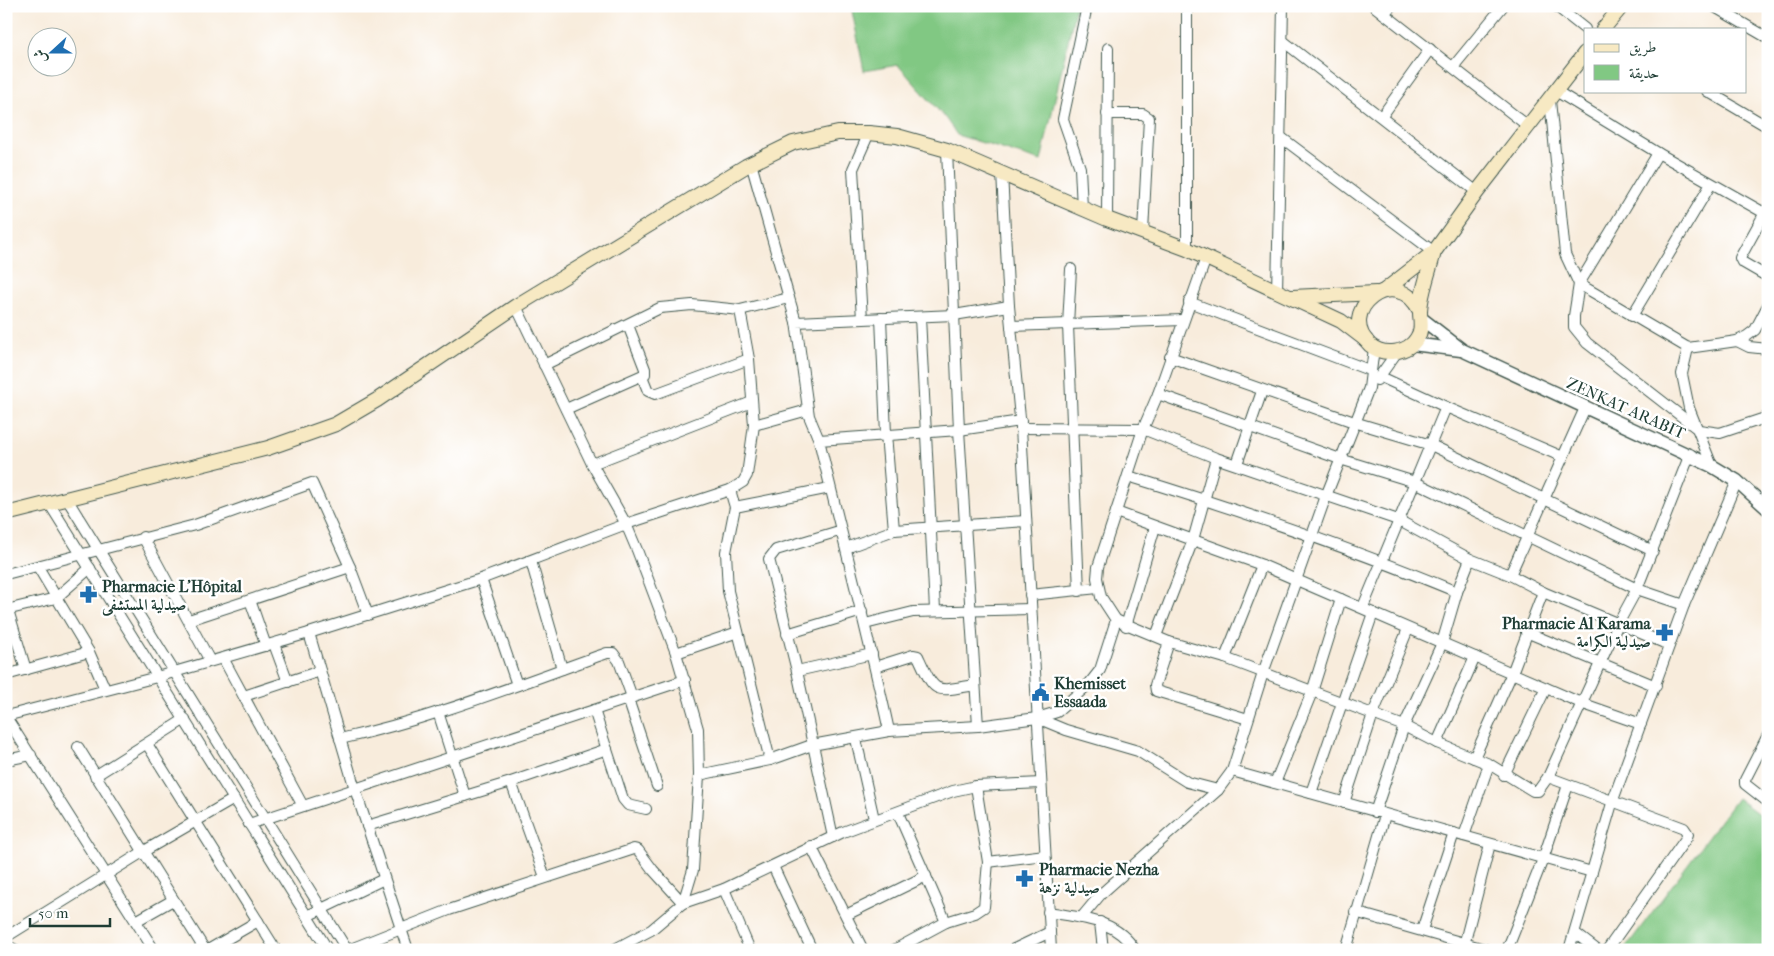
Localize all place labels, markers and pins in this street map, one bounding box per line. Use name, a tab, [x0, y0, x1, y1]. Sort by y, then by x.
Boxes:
place label: Pharmacie L'Hôpital صيدلية المستشفى	[101, 577, 243, 616]
pharmacy icon: Pharmacie L'Hôpital صيدلية المستشفى	[78, 585, 98, 605]
place label: Pharmacie Al Karama صيدلية الكرامة	[1502, 614, 1652, 652]
pharmacy icon: Pharmacie Al Karama صيدلية الكرامة	[1655, 622, 1675, 642]
place label: Khemisset Essaada	[1054, 674, 1126, 711]
public building icon: Khemisset Essaada	[1030, 682, 1050, 702]
place label: Pharmacie Nezha صيدلية نزهة	[1039, 860, 1159, 897]
pharmacy icon: Pharmacie Nezha صيدلية نزهة	[1015, 868, 1035, 888]

